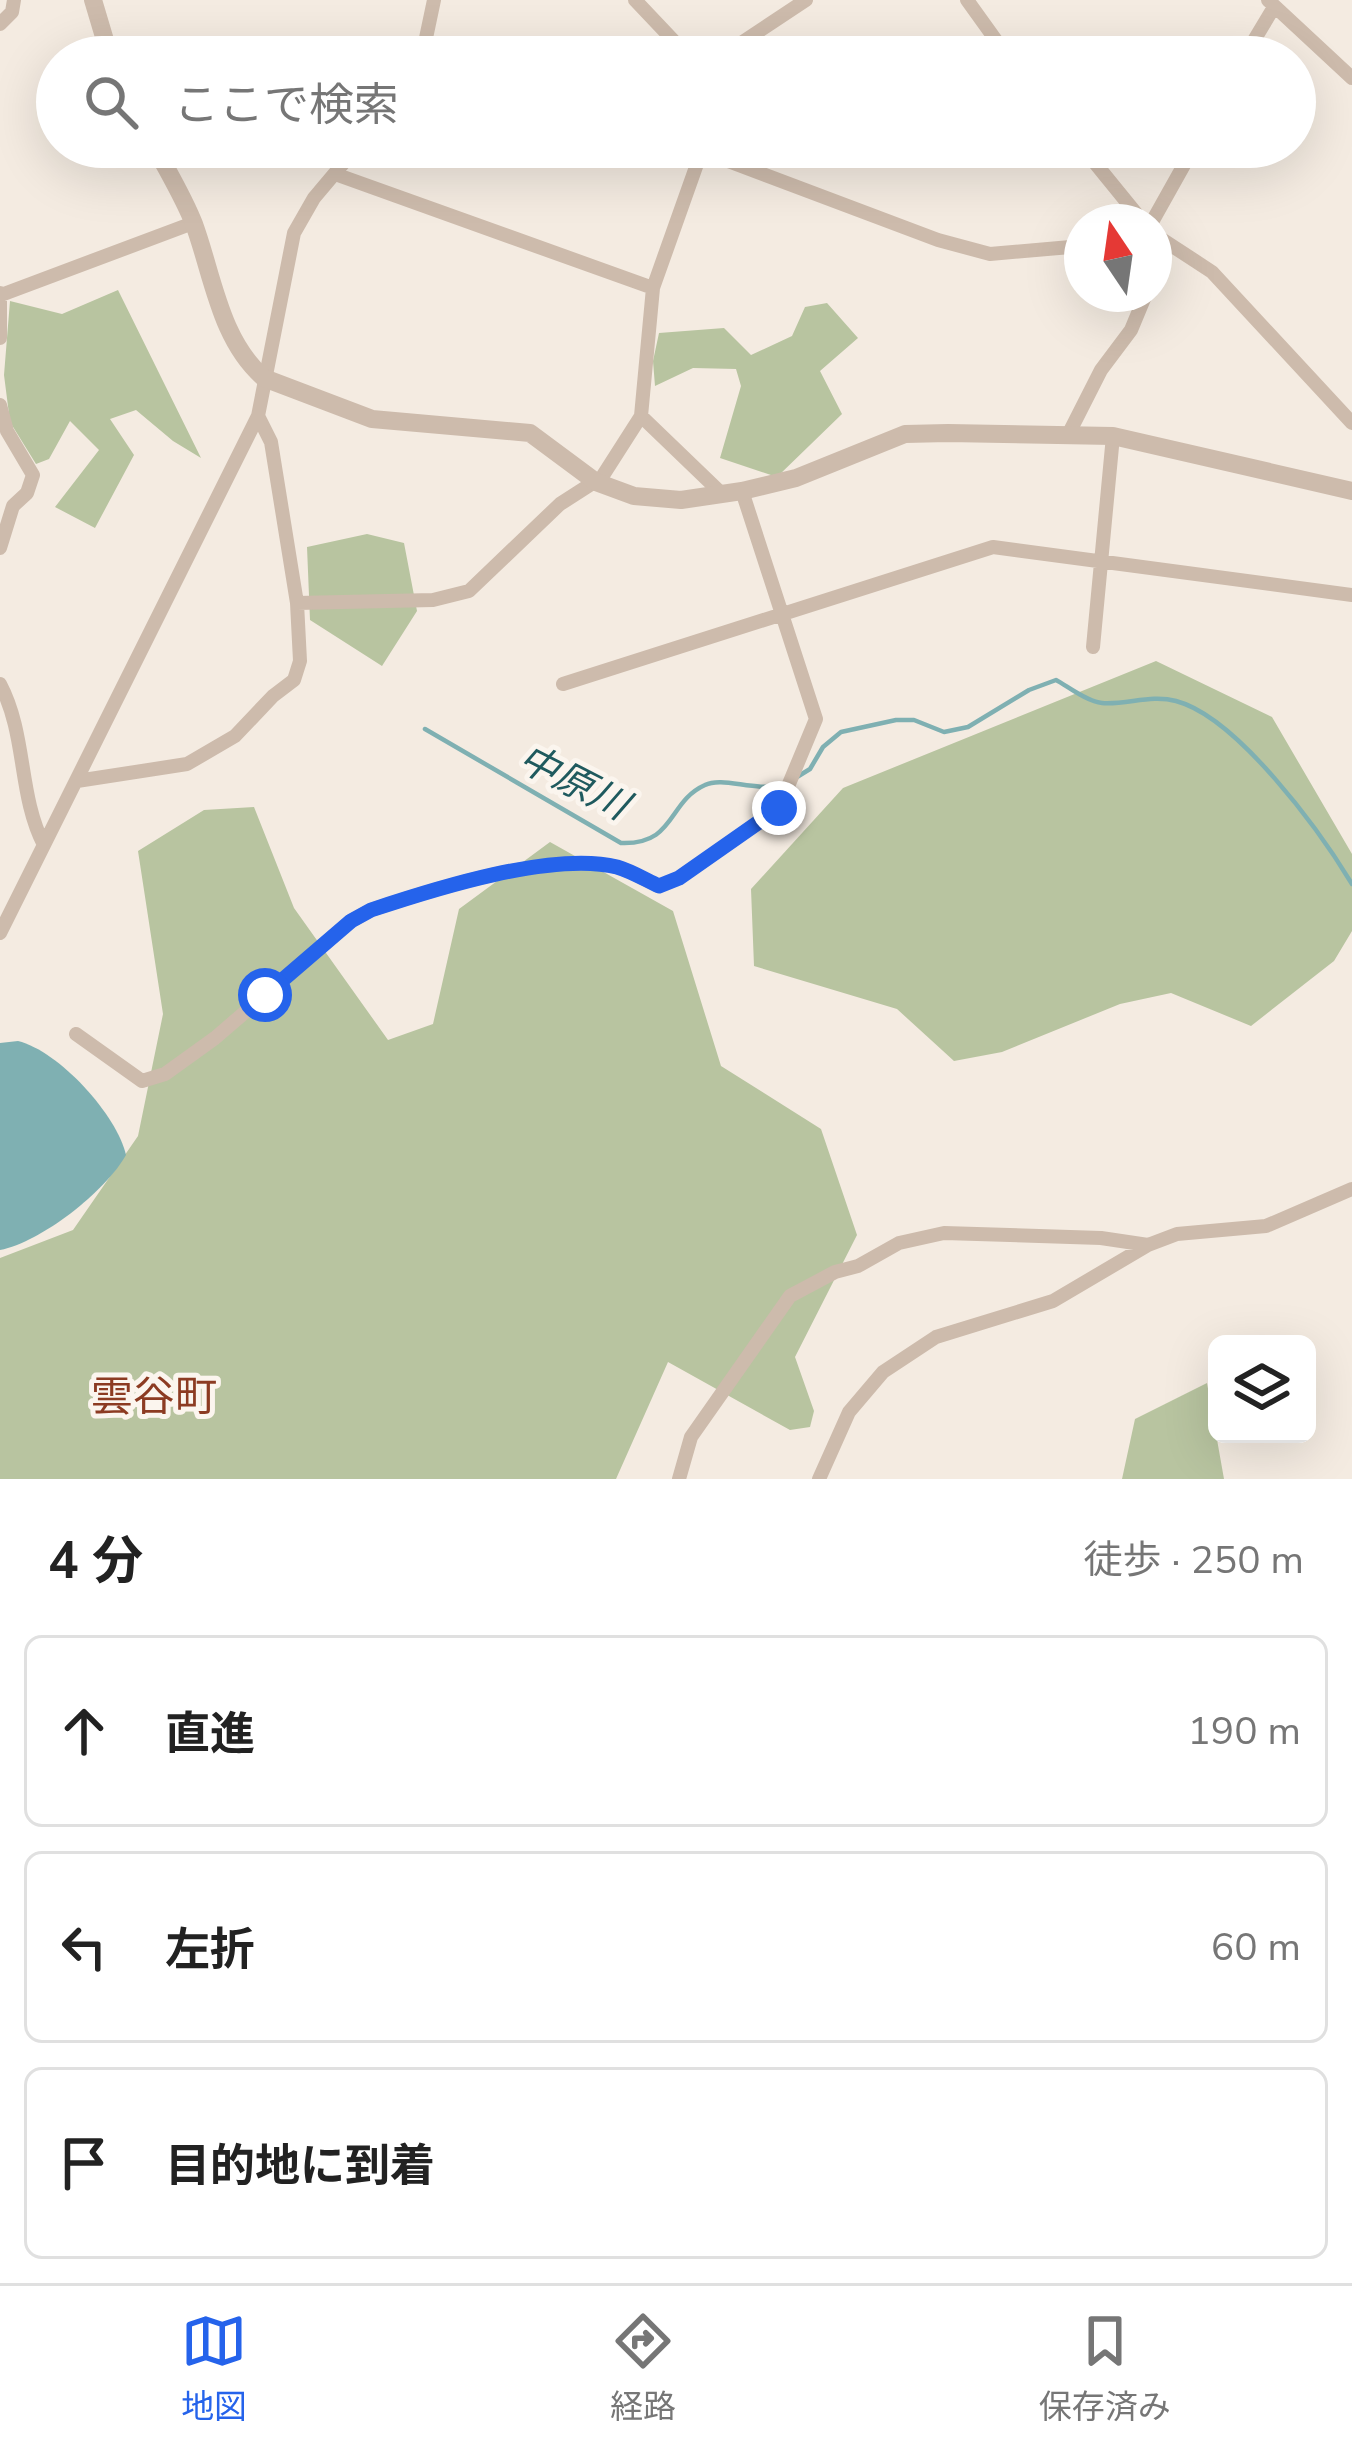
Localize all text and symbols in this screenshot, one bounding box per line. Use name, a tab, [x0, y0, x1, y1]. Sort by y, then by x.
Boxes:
search box	[36, 36, 1316, 168]
icon: search	[78, 69, 144, 135]
text: ここで検索	[174, 75, 399, 136]
north arrow	[1064, 204, 1172, 312]
water label: 中原川	[509, 732, 641, 834]
route end	[752, 781, 806, 835]
route start	[238, 968, 292, 1022]
map controls	[1208, 1335, 1316, 1443]
button: layers	[1208, 1335, 1316, 1443]
district label: 雲谷町	[91, 1369, 217, 1426]
text: 4 分	[48, 1526, 143, 1596]
text: 徒歩 · 250 m	[1083, 1534, 1304, 1587]
icon: ahead	[51, 1698, 117, 1764]
text: 直進	[165, 1704, 255, 1765]
text: 190 m	[1187, 1705, 1301, 1758]
icon: left	[51, 1914, 117, 1980]
text: 左折	[165, 1920, 255, 1981]
text: 60 m	[1211, 1921, 1301, 1974]
icon: arrive	[51, 2130, 117, 2196]
text: 目的地に到着	[165, 2136, 435, 2197]
tab: 地図	[181, 2308, 247, 2430]
tab: 経路	[610, 2308, 676, 2430]
tab: 保存済み	[1039, 2308, 1171, 2430]

